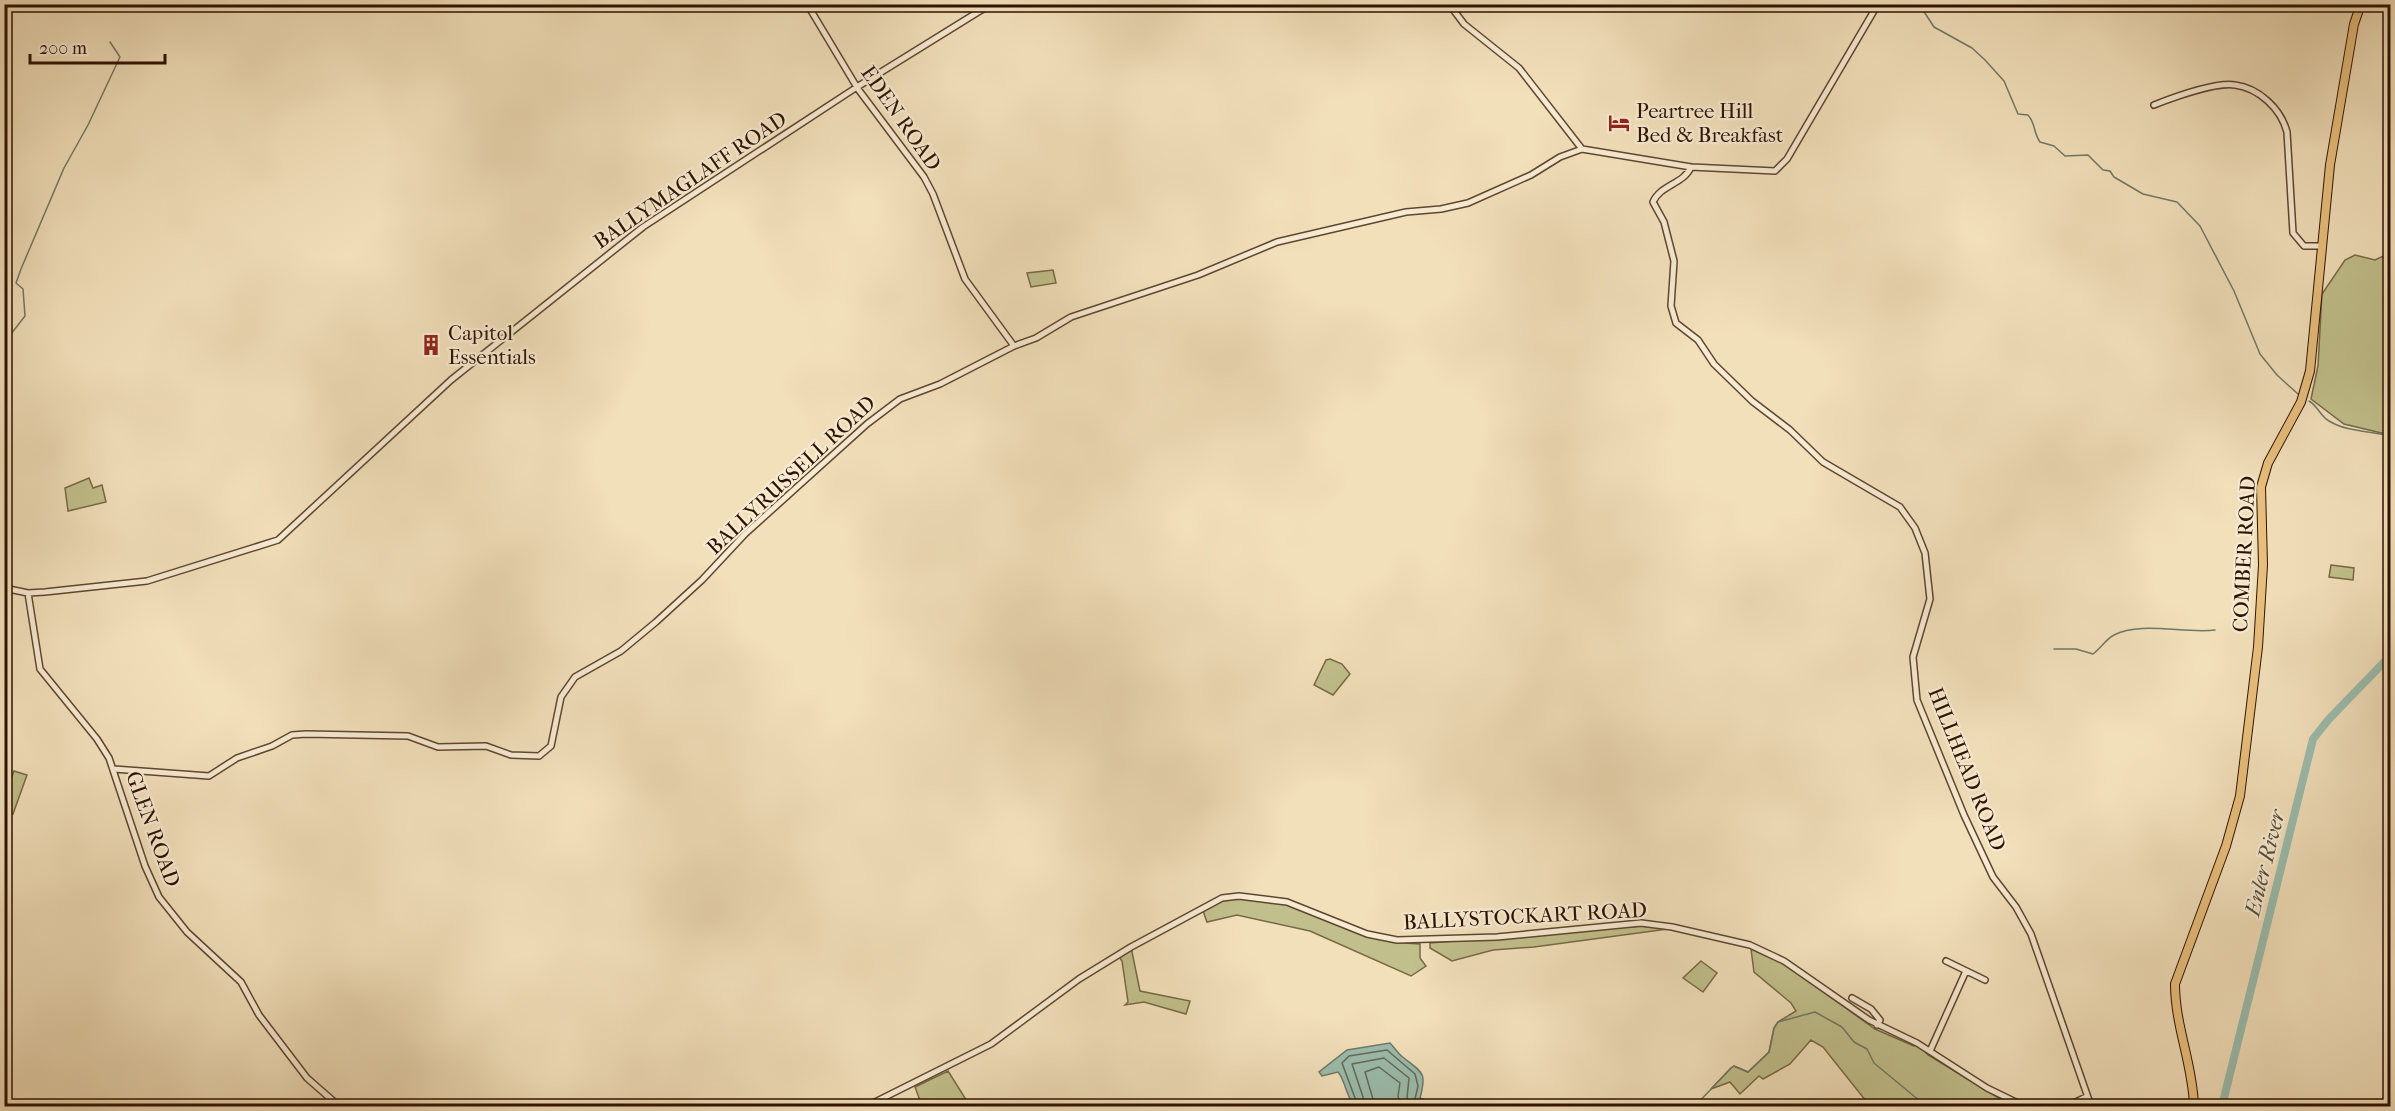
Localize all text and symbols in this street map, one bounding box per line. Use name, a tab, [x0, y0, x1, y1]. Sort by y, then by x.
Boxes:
scale bar	[30, 27, 165, 65]
text: 200 m	[39, 38, 87, 59]
street label: EDEN ROAD	[856, 61, 946, 175]
place label: Peartree Hill Bed & Breakfast	[1636, 99, 1784, 147]
street label: BALLYMAGLAFF ROAD	[589, 106, 791, 254]
hotel icon: Peartree Hill Bed & Breakfast	[1607, 111, 1631, 135]
place label: Capitol Essentials	[448, 321, 536, 369]
building icon: Capitol Essentials	[419, 333, 443, 357]
street label: BALLYRUSSELL ROAD	[702, 391, 880, 559]
street label: COMBER ROAD	[2228, 475, 2260, 633]
street label: HILLHEAD ROAD	[1923, 684, 2011, 854]
street label: GLEN ROAD	[121, 768, 185, 890]
water label: Enler River	[2239, 805, 2291, 921]
street label: BALLYSTOCKART ROAD	[1402, 898, 1648, 934]

